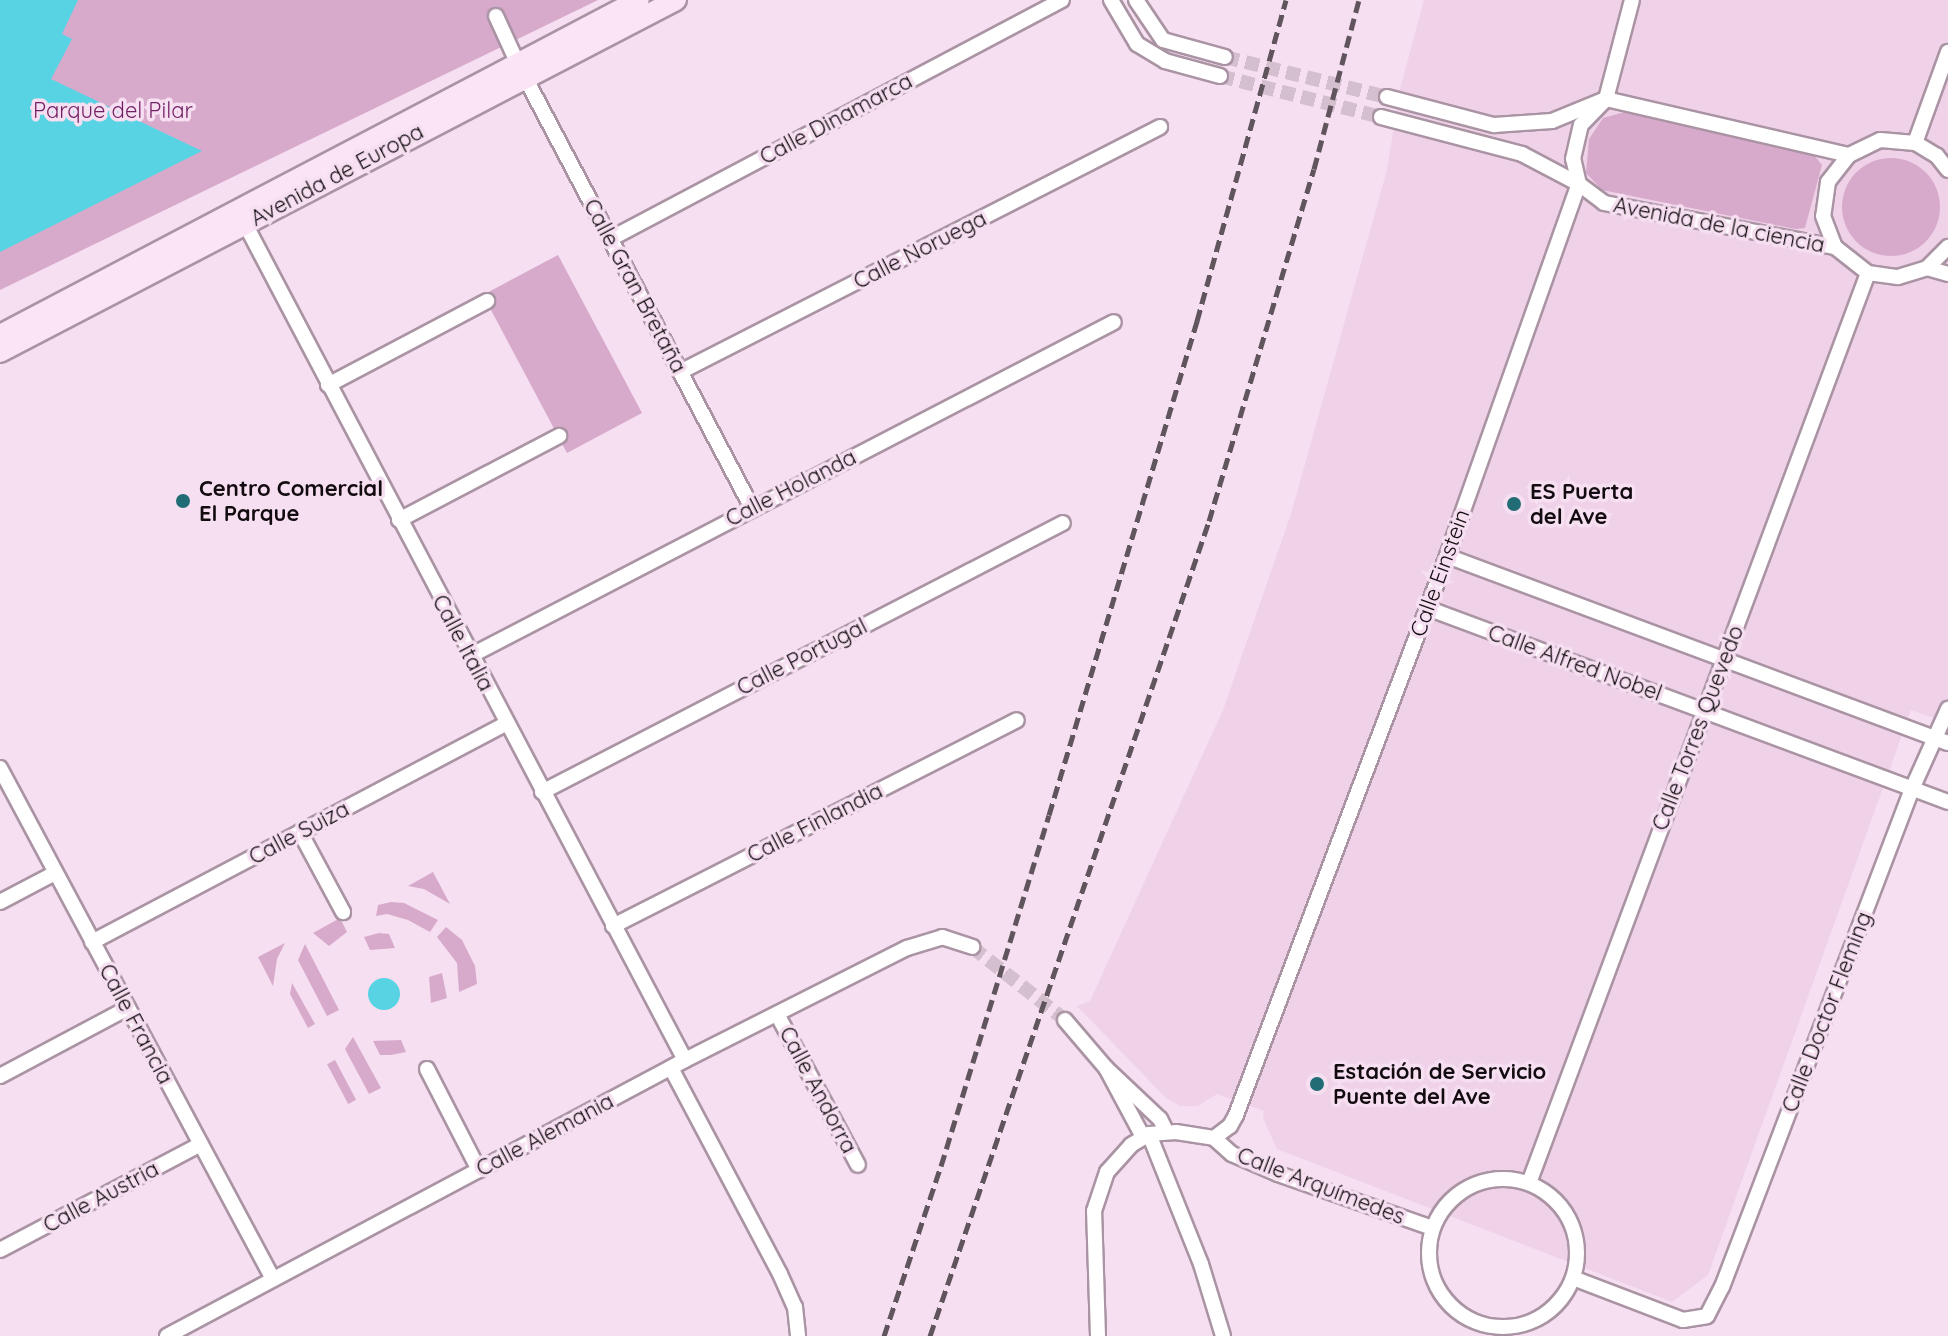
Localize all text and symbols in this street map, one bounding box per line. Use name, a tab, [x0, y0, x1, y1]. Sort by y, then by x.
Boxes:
street label: Calle Dinamarca	[755, 68, 917, 170]
park label: Parque del Pilar	[33, 98, 193, 124]
street label: Avenida de Europa	[246, 118, 428, 232]
street label: Avenida de la ciencia	[1611, 192, 1827, 258]
street label: Calle Gran Bretaña	[578, 195, 692, 377]
street label: Calle Noruega	[849, 205, 991, 295]
street label: Calle Holanda	[721, 444, 861, 532]
place label: Centro Comercial El Parque	[199, 475, 383, 526]
place label: ES Puerta del Ave	[1530, 478, 1633, 530]
marker: Centro Comercial El Parque	[174, 492, 192, 510]
marker: ES Puerta del Ave	[1505, 495, 1523, 513]
street label: Calle Einstein	[1405, 506, 1475, 640]
street label: Calle Italia	[427, 590, 499, 696]
street label: Calle Portugal	[733, 613, 871, 701]
street label: Calle Alfred Nobel	[1484, 619, 1666, 707]
street label: Calle Torres Quevedo	[1647, 622, 1749, 834]
street label: Calle Finlandia	[743, 778, 887, 868]
street label: Calle Suiza	[244, 796, 354, 870]
street label: Calle Doctor Fleming	[1777, 908, 1877, 1116]
street label: Calle Francia	[93, 960, 179, 1088]
street label: Calle Andorra	[774, 1022, 862, 1158]
place label: Estación de Servicio Puente del Ave	[1333, 1058, 1546, 1110]
marker: Estación de Servicio Puente del Ave	[1308, 1075, 1326, 1093]
street label: Calle Alemania	[472, 1088, 618, 1182]
street label: Calle Arquímedes	[1233, 1142, 1409, 1230]
street label: Calle Austria	[39, 1156, 163, 1238]

